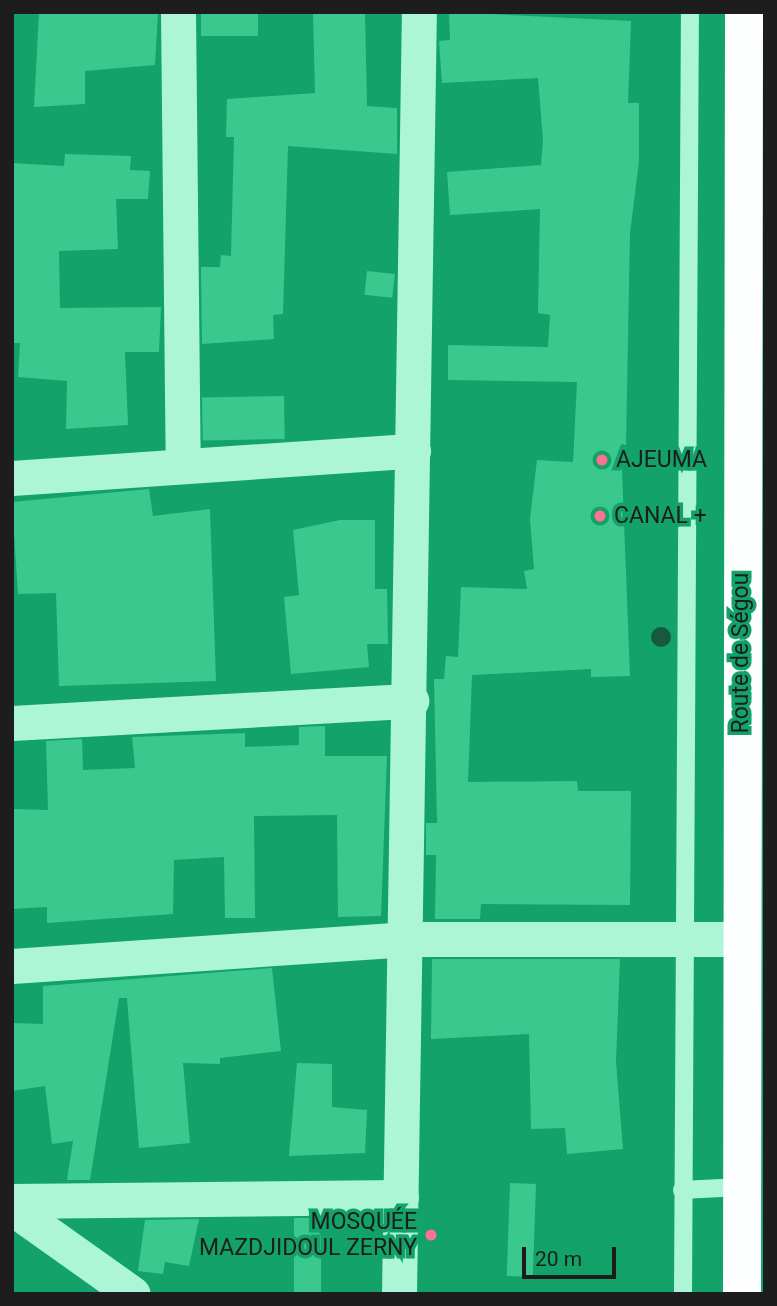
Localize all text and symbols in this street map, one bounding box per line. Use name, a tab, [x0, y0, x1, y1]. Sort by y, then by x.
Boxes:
place label: AJEUMA	[616, 446, 707, 474]
marker: AJEUMA	[594, 452, 610, 468]
place label: CANAL +	[614, 502, 707, 530]
marker: CANAL +	[592, 508, 608, 524]
street label: Route de Ségou	[727, 573, 755, 733]
place label: MOSQUÉE MAZDJIDOUL ZERNY	[199, 1208, 417, 1262]
marker: MOSQUÉE MAZDJIDOUL ZERNY	[423, 1227, 439, 1243]
scale bar	[525, 1232, 620, 1276]
text: 20 m	[535, 1247, 582, 1271]

